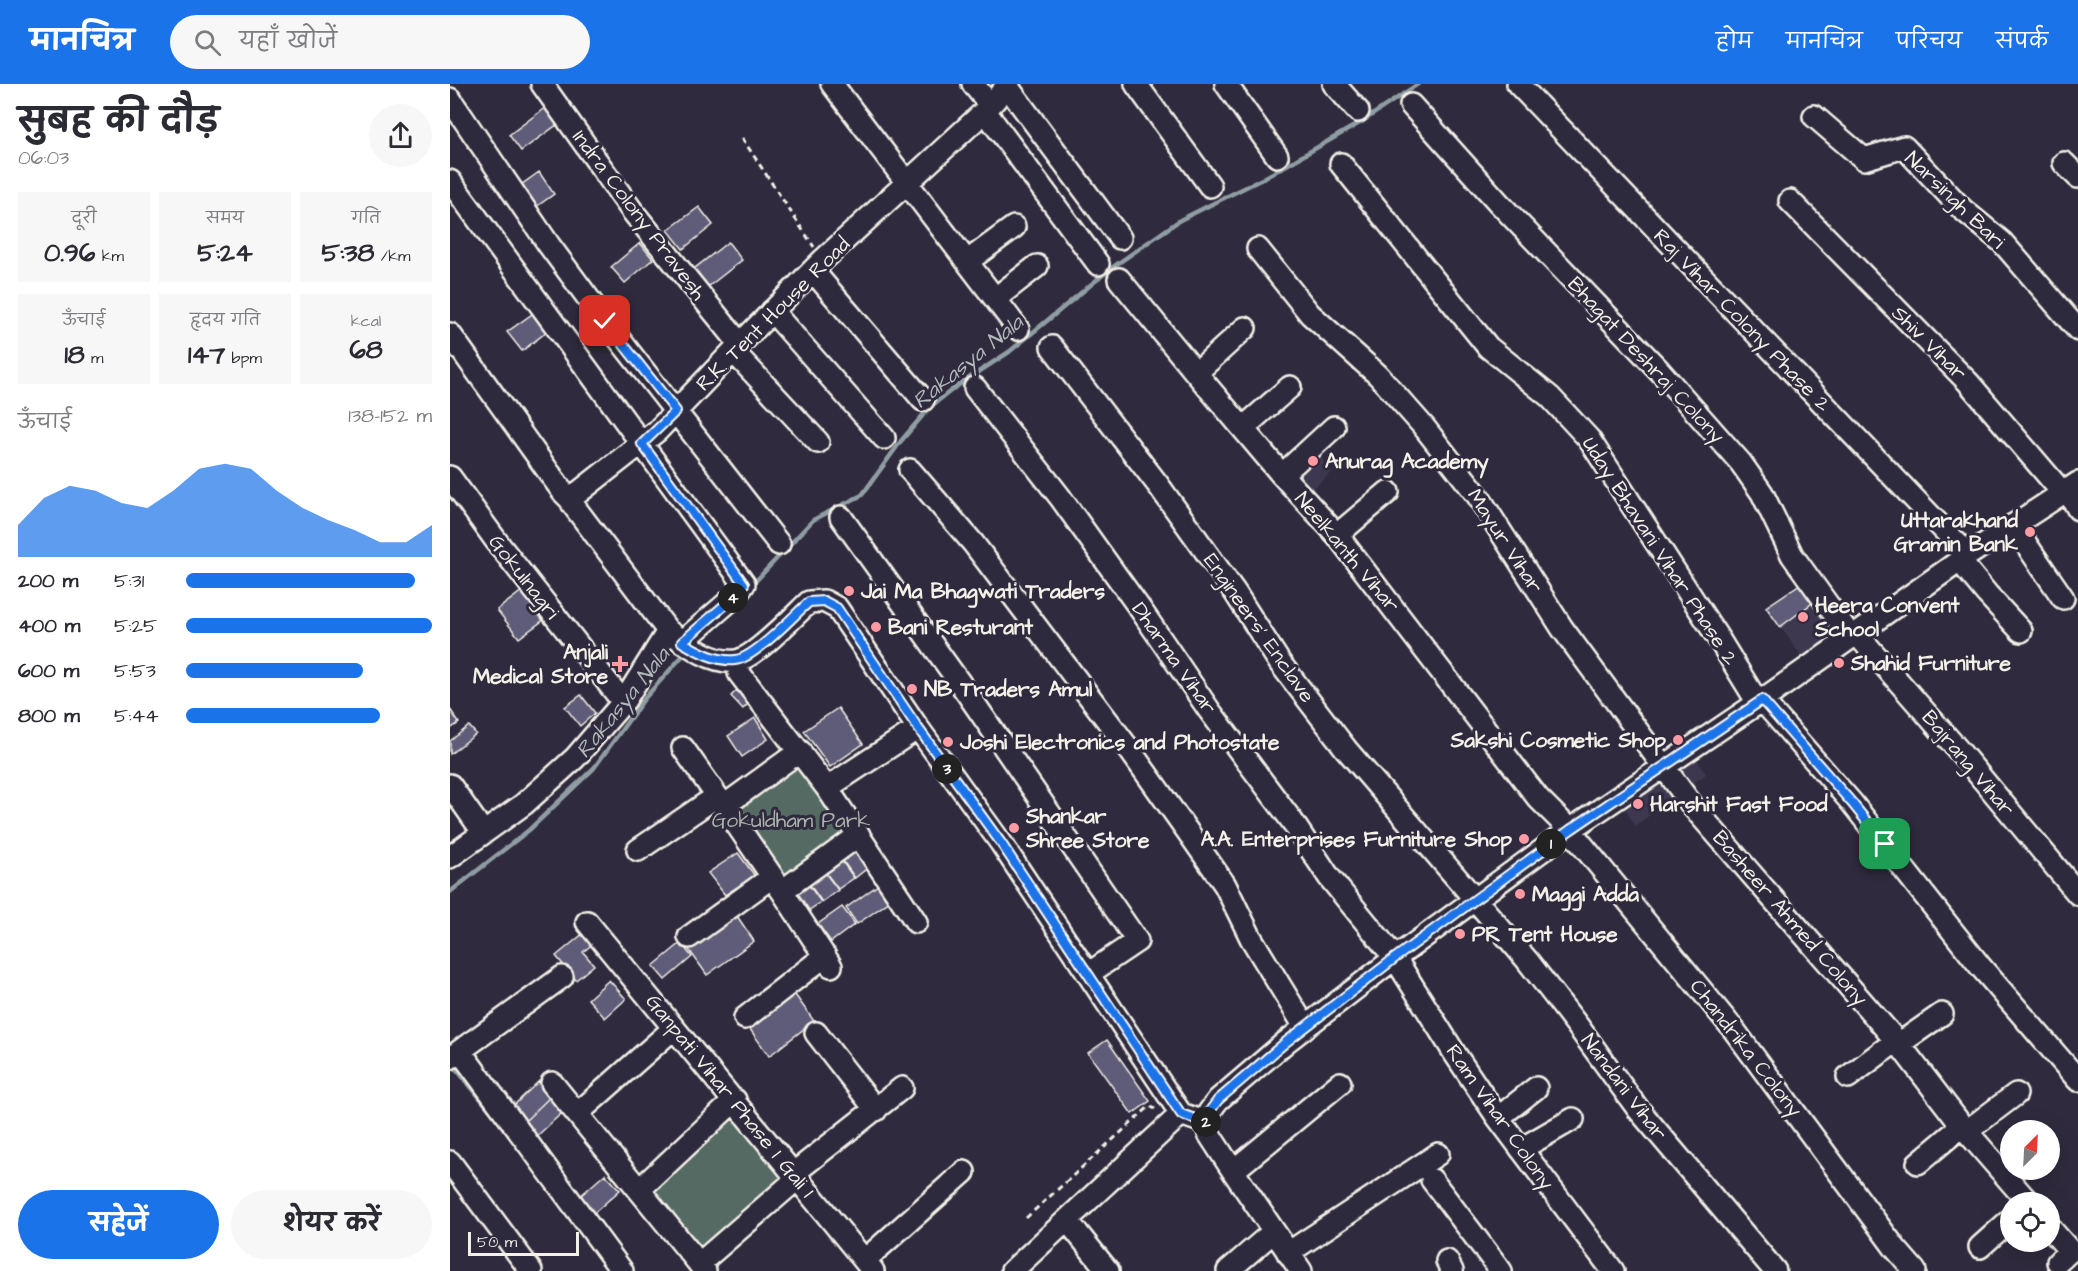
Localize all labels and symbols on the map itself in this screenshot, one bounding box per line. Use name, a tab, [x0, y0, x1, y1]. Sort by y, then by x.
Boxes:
street label: Indra Colony Pravesh	[564, 124, 713, 308]
street label: Narsingh Bari	[1897, 145, 2012, 257]
street label: Raj Vihar Colony Phase 2	[1645, 222, 1837, 419]
street label: R.K. Tent House Road	[689, 230, 857, 398]
street label: Bhagat Deshraj Colony	[1559, 270, 1731, 452]
pin	[579, 295, 630, 346]
street label: Shiv Vihar	[1885, 299, 1973, 387]
water label: Rakasya Nala	[906, 307, 1032, 417]
street label: Uday Bhavani Vihar Phase 2	[1573, 431, 1745, 672]
place label: Anurag Academy	[1325, 447, 1489, 479]
marker: Anurag Academy	[1306, 454, 1320, 468]
street label: Mayur Vihar	[1459, 483, 1550, 600]
street label: Neelkanth Vihar	[1288, 485, 1406, 619]
place label: Uttarakhand Gramin Bank	[1894, 506, 2018, 559]
marker: Uttarakhand Gramin Bank	[2023, 525, 2037, 539]
street label: Gokulnagri	[480, 529, 566, 627]
street label: Engineers' Enclave	[1195, 547, 1322, 710]
place label: Jai Ma Bhagwati Traders	[860, 577, 1106, 608]
pin: 4	[718, 583, 748, 613]
marker: Jai Ma Bhagwati Traders	[842, 584, 856, 598]
place label: Heera Convent School	[1814, 591, 1960, 644]
street label: Dharma Vihar	[1125, 596, 1224, 720]
marker: Heera Convent School	[1796, 610, 1810, 624]
place label: Bani Resturant	[888, 613, 1034, 642]
marker: Bani Resturant	[869, 620, 883, 634]
place label: Anjali Medical Store	[473, 638, 609, 691]
water label: Rakasya Nala	[569, 640, 679, 766]
place label: Shahid Furniture	[1850, 649, 2012, 678]
marker: Shahid Furniture	[1832, 656, 1846, 670]
marker: Anjali Medical Store	[613, 657, 627, 671]
place label: NB Traders Amul	[924, 675, 1093, 704]
marker: NB Traders Amul	[905, 682, 919, 696]
street label: Bajrang Vihar	[1913, 704, 2021, 824]
place label: Sakshi Cosmetic Shop	[1450, 726, 1666, 756]
place label: Joshi Electronics and Photostate	[959, 728, 1280, 757]
marker: Sakshi Cosmetic Shop	[1671, 733, 1685, 747]
marker: Joshi Electronics and Photostate	[941, 735, 955, 749]
pin: 3	[932, 754, 962, 784]
place label: Harshit Fast Food	[1650, 790, 1828, 819]
marker: Harshit Fast Food	[1631, 797, 1645, 811]
place label: Shankar Shree Store	[1025, 802, 1150, 855]
park label: Gokuldham Park	[712, 806, 870, 835]
pin	[1859, 818, 1910, 869]
marker: Shankar Shree Store	[1007, 821, 1021, 835]
street label: Basheer Ahmed Colony	[1704, 824, 1875, 1014]
place label: A.A. Enterprises Furniture Shop	[1201, 825, 1512, 855]
pin: 1	[1536, 829, 1566, 859]
marker: A.A. Enterprises Furniture Shop	[1517, 832, 1531, 846]
place label: Maggi Adda	[1532, 880, 1639, 911]
marker: Maggi Adda	[1513, 887, 1527, 901]
place label: PR Tent House	[1472, 920, 1618, 949]
marker: PR Tent House	[1453, 927, 1467, 941]
street label: Chandrika Colony	[1681, 973, 1809, 1125]
street label: Ganpati Vihar Phase 1 Gali 1	[638, 988, 821, 1205]
street label: Nandani Vihar	[1574, 1028, 1674, 1147]
street label: Ram Vihar Colony	[1437, 1038, 1561, 1197]
pin: 2	[1191, 1107, 1221, 1137]
north arrow	[2000, 1120, 2060, 1180]
scale bar	[468, 1229, 579, 1256]

